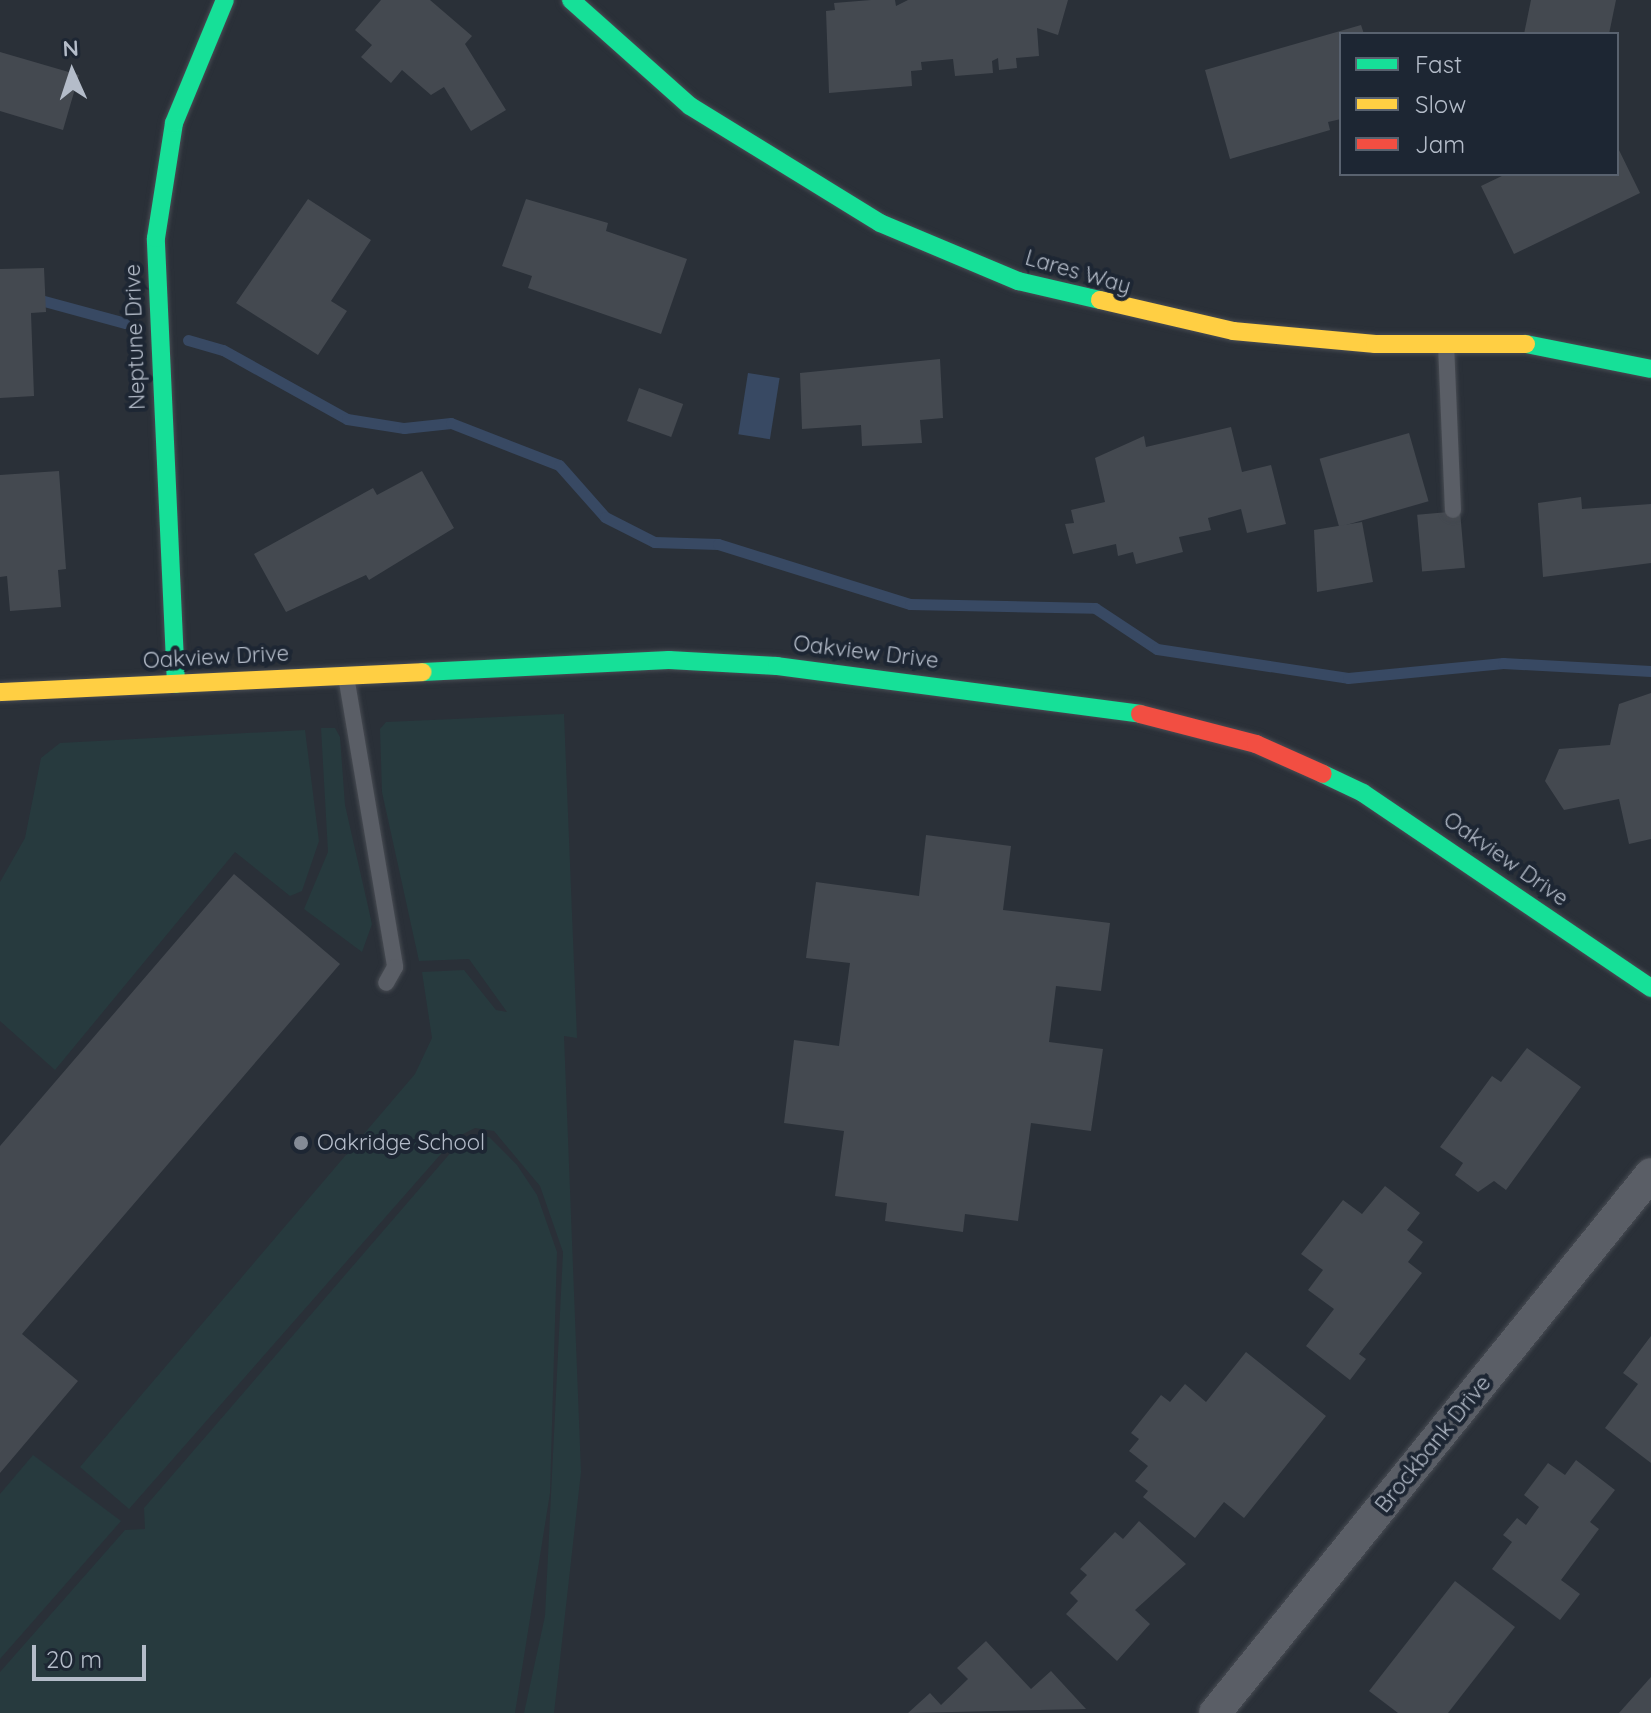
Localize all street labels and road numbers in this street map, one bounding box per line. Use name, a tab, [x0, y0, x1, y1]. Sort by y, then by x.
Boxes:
street label: Lares Way	[1022, 244, 1134, 300]
street label: Neptune Drive	[119, 264, 151, 410]
street label: Oakview Drive	[792, 630, 940, 674]
street label: Oakview Drive	[142, 640, 290, 674]
street label: Oakview Drive	[1439, 806, 1573, 912]
street label: Brockbank Drive	[1370, 1370, 1496, 1518]

